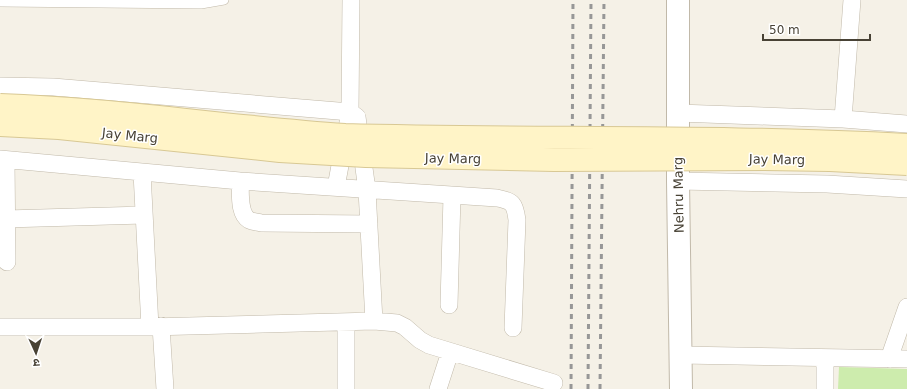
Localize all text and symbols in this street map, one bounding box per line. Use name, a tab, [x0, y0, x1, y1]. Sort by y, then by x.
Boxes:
scale bar	[763, 16, 870, 42]
text: 50 m	[769, 23, 800, 37]
street label: Jay Marg	[100, 125, 159, 146]
street label: Jay Marg	[424, 150, 481, 166]
street label: Jay Marg	[748, 151, 805, 167]
street label: Nehru Marg	[670, 157, 687, 233]
north arrow	[16, 333, 56, 373]
text: उ	[32, 356, 40, 369]

